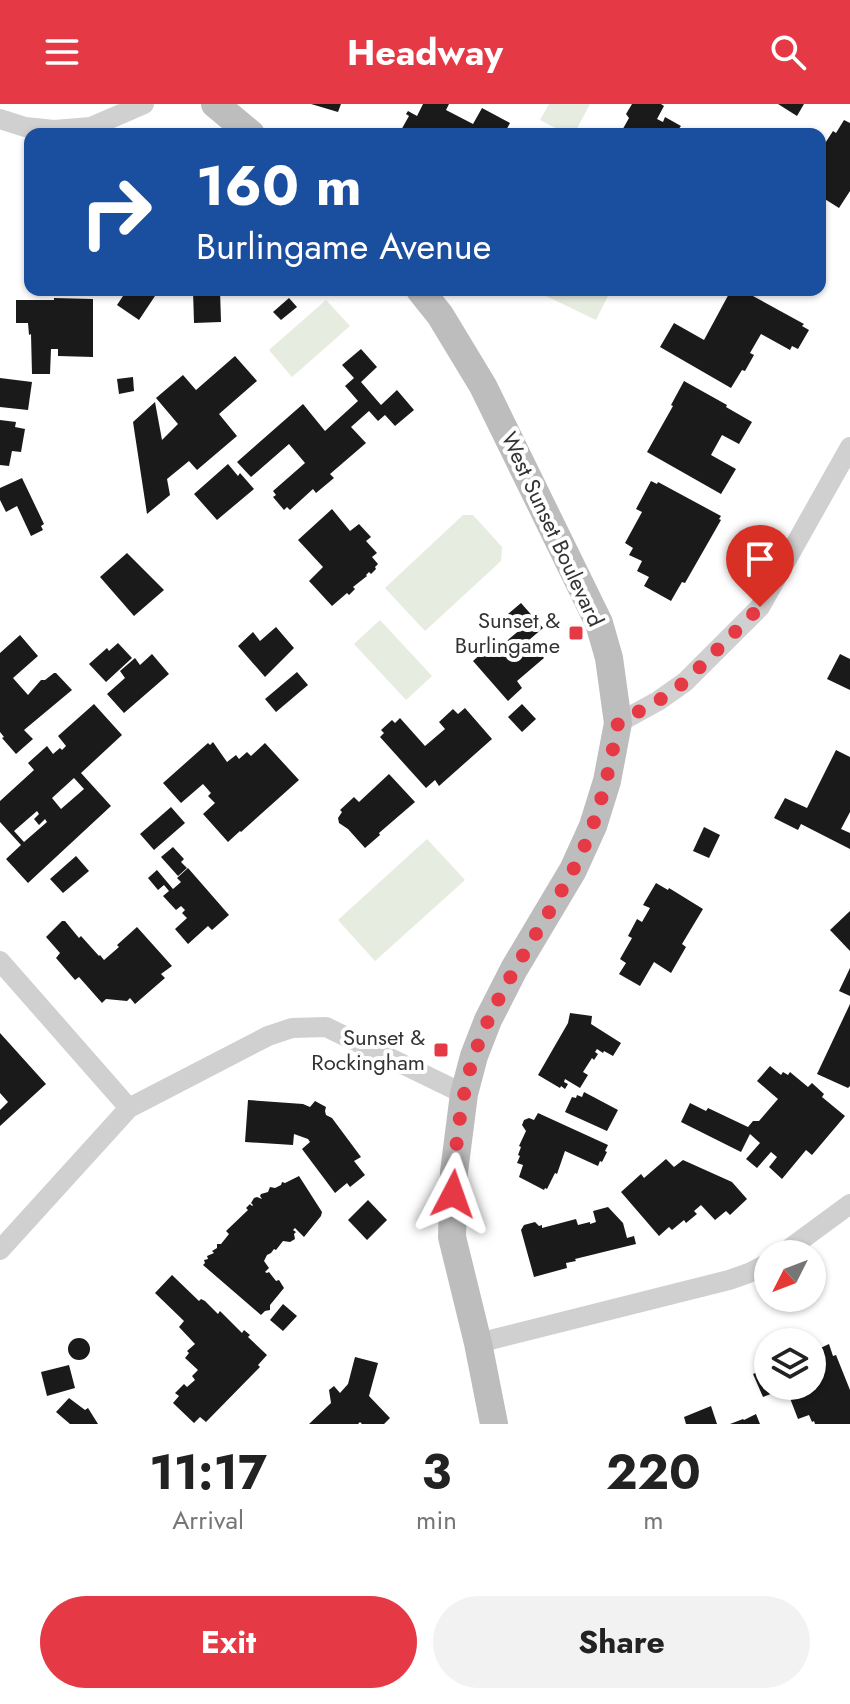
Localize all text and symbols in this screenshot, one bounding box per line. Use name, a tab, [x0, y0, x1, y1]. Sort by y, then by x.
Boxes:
text: Headway	[347, 26, 503, 78]
icon: menu	[40, 30, 84, 74]
icon: search	[766, 30, 810, 74]
text: 160 m	[196, 145, 362, 226]
icon: right	[64, 160, 168, 264]
text: Burlingame Avenue	[196, 220, 491, 272]
street label: West Sunset Boulevard	[494, 426, 612, 632]
pin	[726, 525, 794, 607]
icon: arrive	[738, 537, 782, 581]
place label: Sunset & Burlingame	[455, 604, 560, 661]
marker: Sunset & Burlingame	[567, 624, 585, 642]
place label: Sunset & Rockingham	[311, 1021, 425, 1078]
marker: Sunset & Rockingham	[432, 1041, 450, 1059]
position arrow	[411, 1152, 495, 1236]
north arrow	[754, 1240, 826, 1312]
map controls	[754, 1240, 826, 1400]
button: layers	[754, 1328, 826, 1400]
text: 11:17	[149, 1438, 267, 1507]
text: 3	[422, 1438, 451, 1507]
text: 220	[606, 1438, 701, 1507]
text: Arrival	[172, 1501, 244, 1539]
text: min	[416, 1501, 457, 1539]
text: m	[643, 1501, 664, 1539]
button: Exit	[40, 1596, 417, 1688]
button: Share	[433, 1596, 810, 1688]

